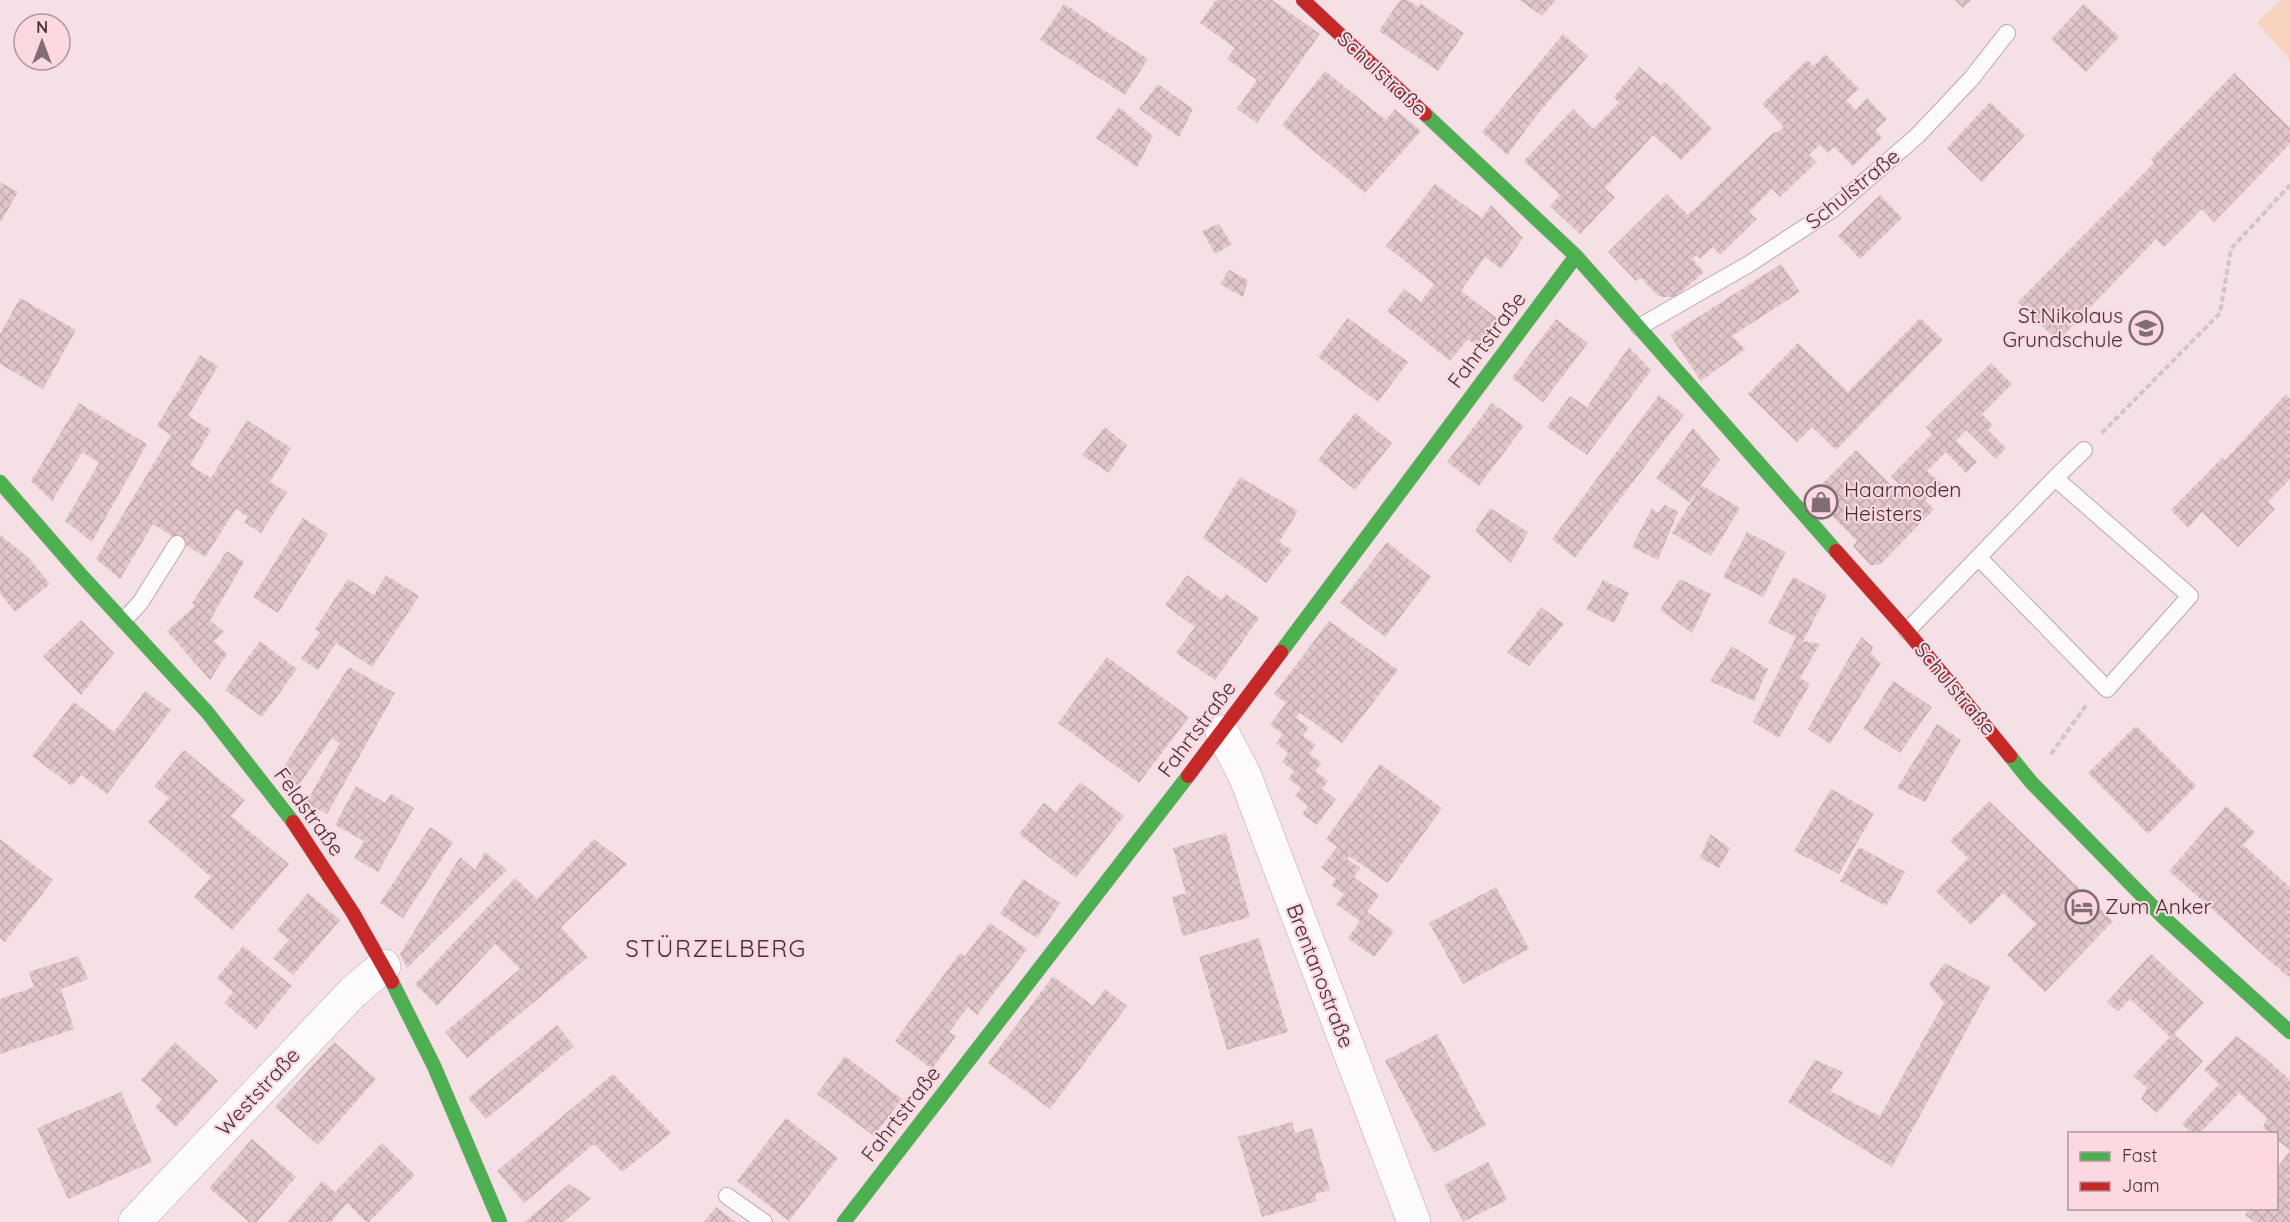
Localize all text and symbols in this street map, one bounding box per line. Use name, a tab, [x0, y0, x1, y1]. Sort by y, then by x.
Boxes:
north arrow	[12, 12, 72, 72]
text: N	[36, 17, 48, 37]
street label: Schulstraße	[1332, 25, 1433, 121]
street label: Schulstraße	[1800, 142, 1905, 234]
street label: Fahrtstraße	[1442, 286, 1531, 393]
place label: St.Nikolaus Grundschule	[2002, 302, 2123, 352]
school or university icon: St.Nikolaus Grundschule	[2128, 310, 2164, 346]
place label: Haarmoden Heisters	[1844, 476, 1961, 526]
shop icon: Haarmoden Heisters	[1803, 484, 1839, 520]
street label: Schulstraße	[1909, 637, 2002, 740]
street label: Fahrtstraße	[1152, 675, 1241, 782]
street label: Feldstraße	[269, 762, 351, 861]
hotel icon: Zum Anker	[2064, 889, 2100, 925]
place label: Zum Anker	[2105, 893, 2212, 919]
street label: Brentanostraße	[1282, 900, 1360, 1051]
district label: STÜRZELBERG	[625, 933, 807, 963]
street label: Weststraße	[210, 1042, 305, 1141]
street label: Fahrtstraße	[855, 1061, 946, 1166]
legend	[2068, 1132, 2278, 1210]
text: Fast	[2122, 1144, 2157, 1167]
text: Jam	[2122, 1174, 2160, 1197]

